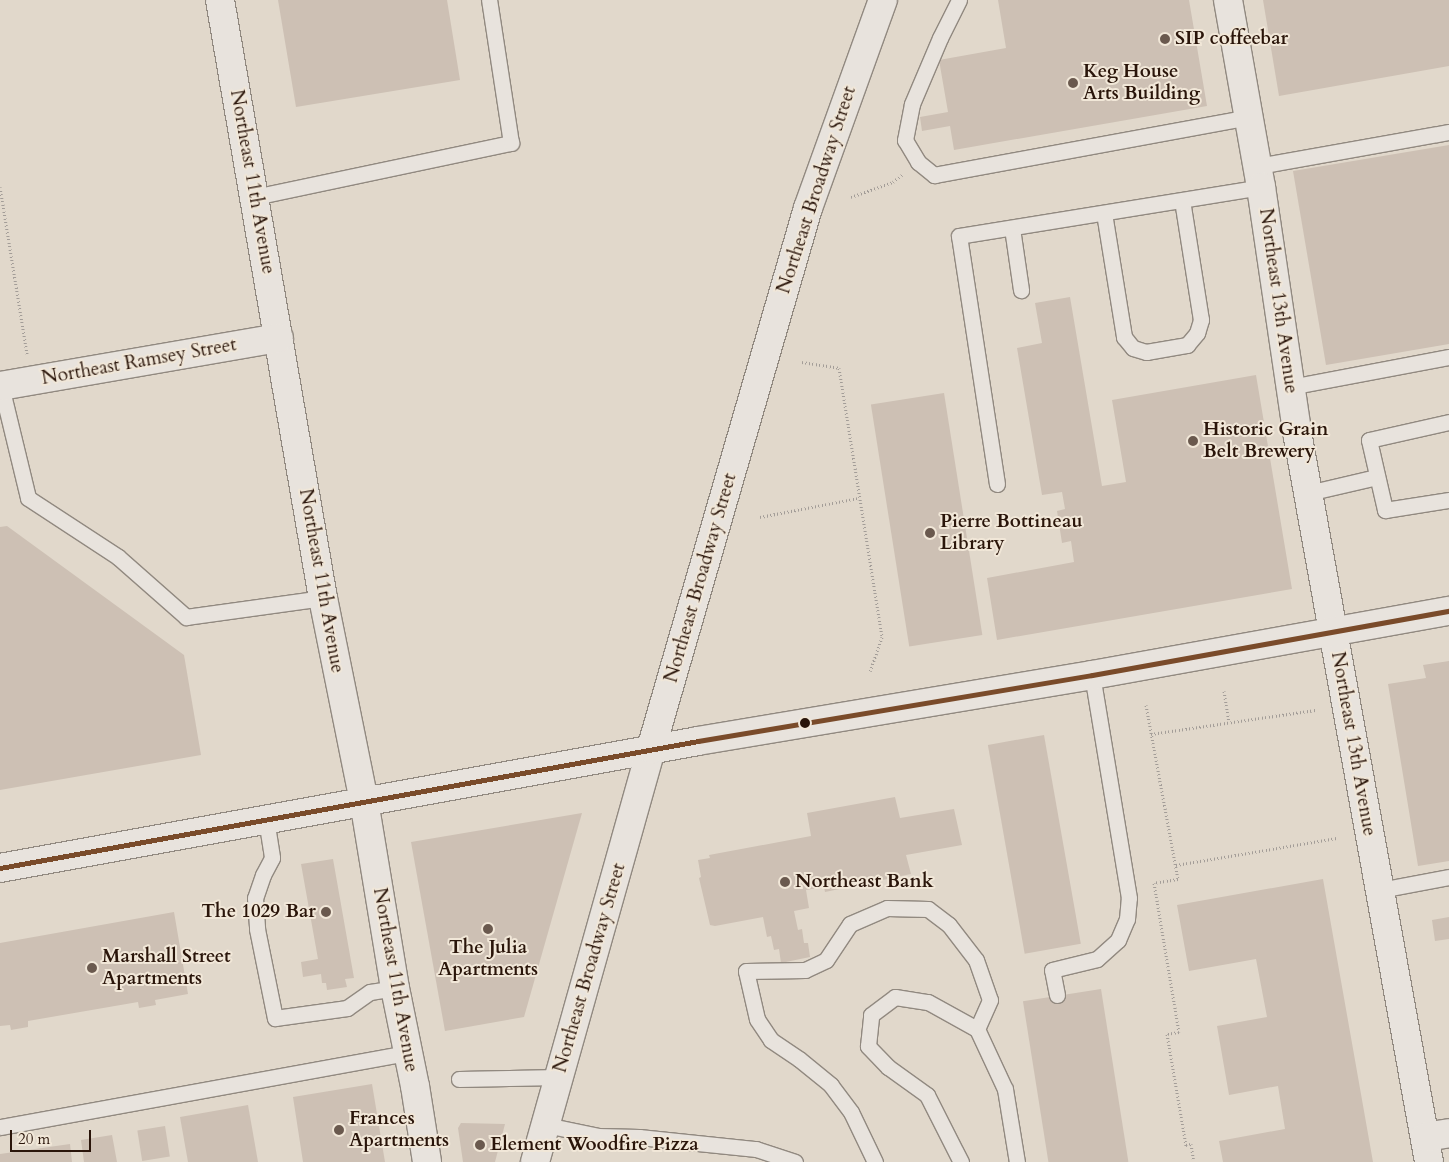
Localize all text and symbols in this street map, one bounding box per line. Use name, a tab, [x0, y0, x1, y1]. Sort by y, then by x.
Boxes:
place label: SIP coffeebar	[1175, 28, 1288, 50]
marker: SIP coffeebar	[1159, 33, 1171, 45]
place label: Keg House Arts Building	[1083, 61, 1200, 105]
marker: Keg House Arts Building	[1067, 77, 1079, 89]
street label: Northeast Broadway Street	[773, 83, 861, 297]
street label: Northeast 11th Avenue	[225, 88, 279, 276]
street label: Northeast 13th Avenue	[1254, 207, 1302, 395]
street label: Northeast Ramsey Street	[40, 334, 238, 390]
place label: Historic Grain Belt Brewery	[1203, 419, 1328, 463]
marker: Historic Grain Belt Brewery	[1187, 435, 1199, 447]
street label: Northeast Broadway Street	[660, 471, 742, 685]
street label: Northeast 11th Avenue	[294, 487, 348, 675]
place label: Pierre Bottineau Library	[940, 511, 1083, 555]
marker: Pierre Bottineau Library	[924, 527, 936, 539]
street label: Northeast 13th Avenue	[1326, 650, 1380, 838]
unlabelled marker	[800, 718, 810, 728]
street label: Northeast Broadway Street	[549, 861, 631, 1075]
place label: Northeast Bank	[795, 871, 934, 893]
marker: Northeast Bank	[779, 876, 791, 888]
street label: Northeast 11th Avenue	[368, 886, 422, 1074]
place label: The 1029 Bar	[201, 901, 316, 923]
marker: The 1029 Bar	[320, 906, 332, 918]
marker: The Julia Apartments	[482, 923, 494, 935]
place label: The Julia Apartments	[438, 937, 538, 981]
place label: Marshall Street Apartments	[102, 946, 231, 990]
marker: Marshall Street Apartments	[86, 962, 98, 974]
place label: Frances Apartments	[349, 1108, 449, 1152]
scale bar	[12, 1120, 94, 1152]
marker: Frances Apartments	[333, 1124, 345, 1136]
text: 20 m	[18, 1129, 50, 1149]
place label: Element Woodfire Pizza	[490, 1134, 699, 1156]
marker: Element Woodfire Pizza	[474, 1139, 486, 1151]

